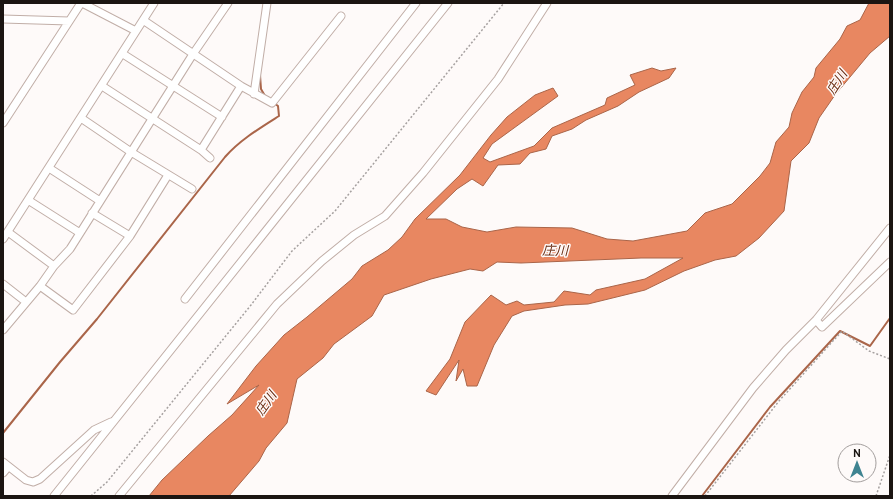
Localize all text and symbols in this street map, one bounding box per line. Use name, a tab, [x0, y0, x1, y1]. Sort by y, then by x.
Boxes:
water label: 庄川	[824, 66, 853, 98]
water label: 庄川	[542, 244, 570, 260]
water label: 庄川	[253, 387, 282, 419]
north arrow	[837, 443, 877, 483]
text: N	[853, 447, 861, 461]

